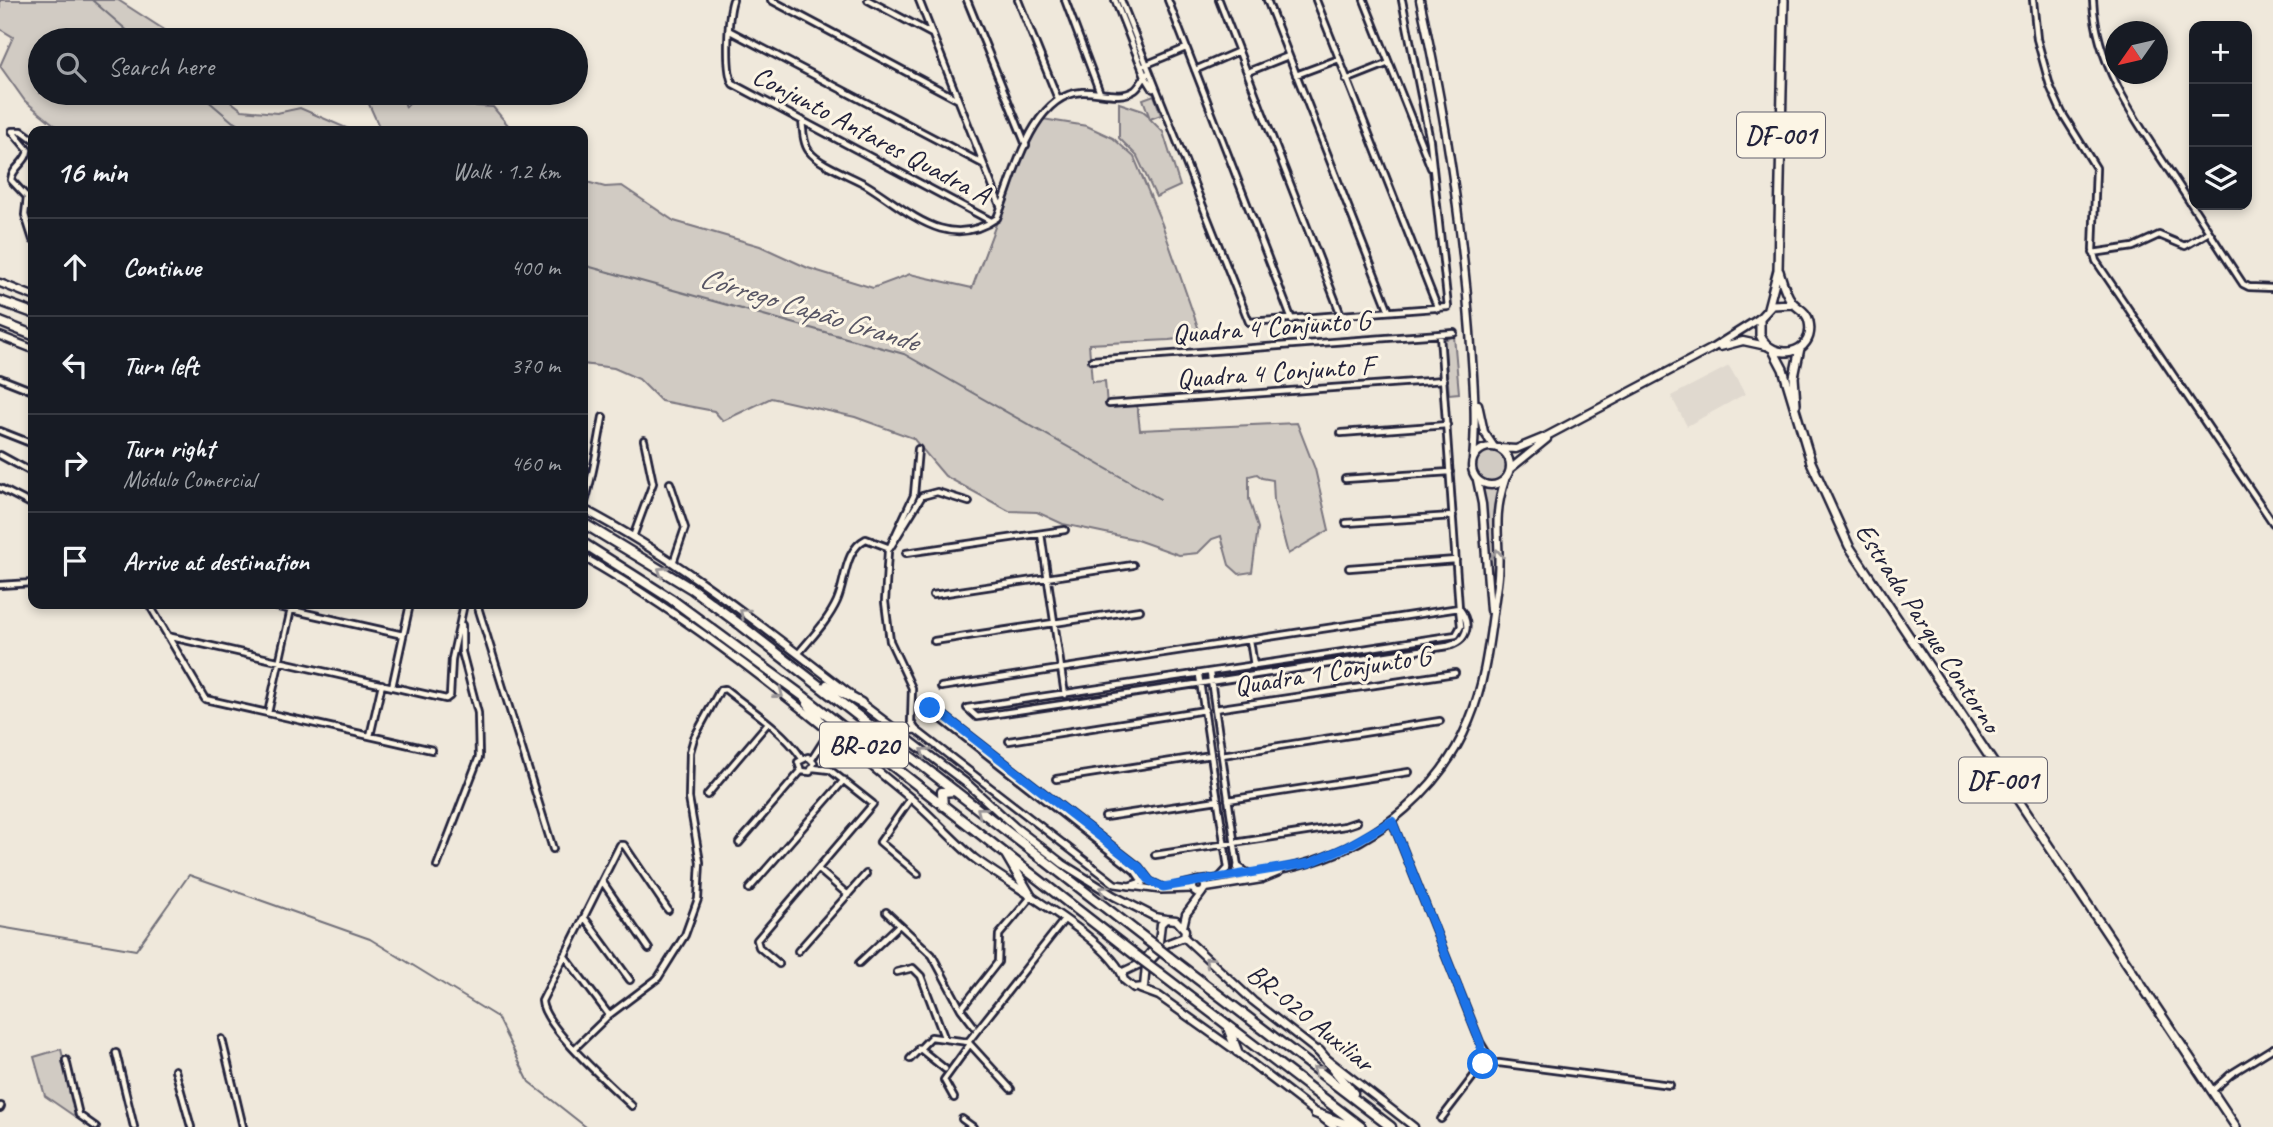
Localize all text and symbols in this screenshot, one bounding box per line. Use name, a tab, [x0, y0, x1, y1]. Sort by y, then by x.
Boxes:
north arrow	[2105, 21, 2168, 84]
map controls	[2189, 21, 2252, 210]
button: +	[2189, 21, 2252, 84]
search box	[28, 28, 588, 105]
icon: search	[52, 48, 90, 86]
text: Search here	[108, 50, 214, 83]
street label: Conjunto Antares Quadra A	[747, 57, 998, 213]
button: −	[2189, 84, 2252, 147]
road number: DF-001	[1737, 112, 1825, 158]
button: layers	[2189, 147, 2252, 210]
text: 16 min	[56, 153, 128, 191]
text: Walk · 1.2 km	[452, 157, 560, 186]
icon: ahead	[56, 248, 94, 286]
text: Continue	[123, 251, 201, 284]
text: 400 m	[511, 253, 560, 282]
water label: Córrego Capão Grande	[695, 258, 927, 361]
street label: Quadra 4 Conjunto G	[1171, 302, 1375, 351]
icon: left	[56, 346, 94, 384]
street label: Quadra 4 Conjunto F	[1175, 347, 1381, 396]
text: Turn left	[123, 349, 198, 382]
text: 370 m	[511, 351, 560, 380]
text: Turn right	[123, 432, 214, 465]
icon: right	[56, 444, 94, 482]
text: 460 m	[511, 449, 560, 478]
text: Módulo Comercial	[123, 465, 256, 494]
street label: Estrada Parque Contorno	[1848, 516, 2011, 741]
icon: arrive	[56, 542, 94, 580]
text: Arrive at destination	[123, 545, 309, 578]
one-way arrow	[1490, 548, 1505, 559]
one-way arrow	[657, 566, 670, 579]
one-way arrow	[739, 609, 752, 622]
street label: Quadra 1 Conjunto G	[1231, 637, 1436, 703]
one-way arrow	[771, 686, 783, 699]
route end	[914, 692, 945, 723]
road number: BR-020	[820, 722, 908, 768]
one-way arrow	[920, 747, 933, 760]
road number: DF-001	[1959, 758, 2047, 802]
one-way arrow	[976, 806, 989, 819]
one-way arrow	[1099, 886, 1112, 899]
street label: BR-020 Auxiliar	[1240, 955, 1383, 1081]
one-way arrow	[1204, 957, 1217, 969]
route start	[1467, 1048, 1498, 1079]
one-way arrow	[1313, 1066, 1325, 1079]

